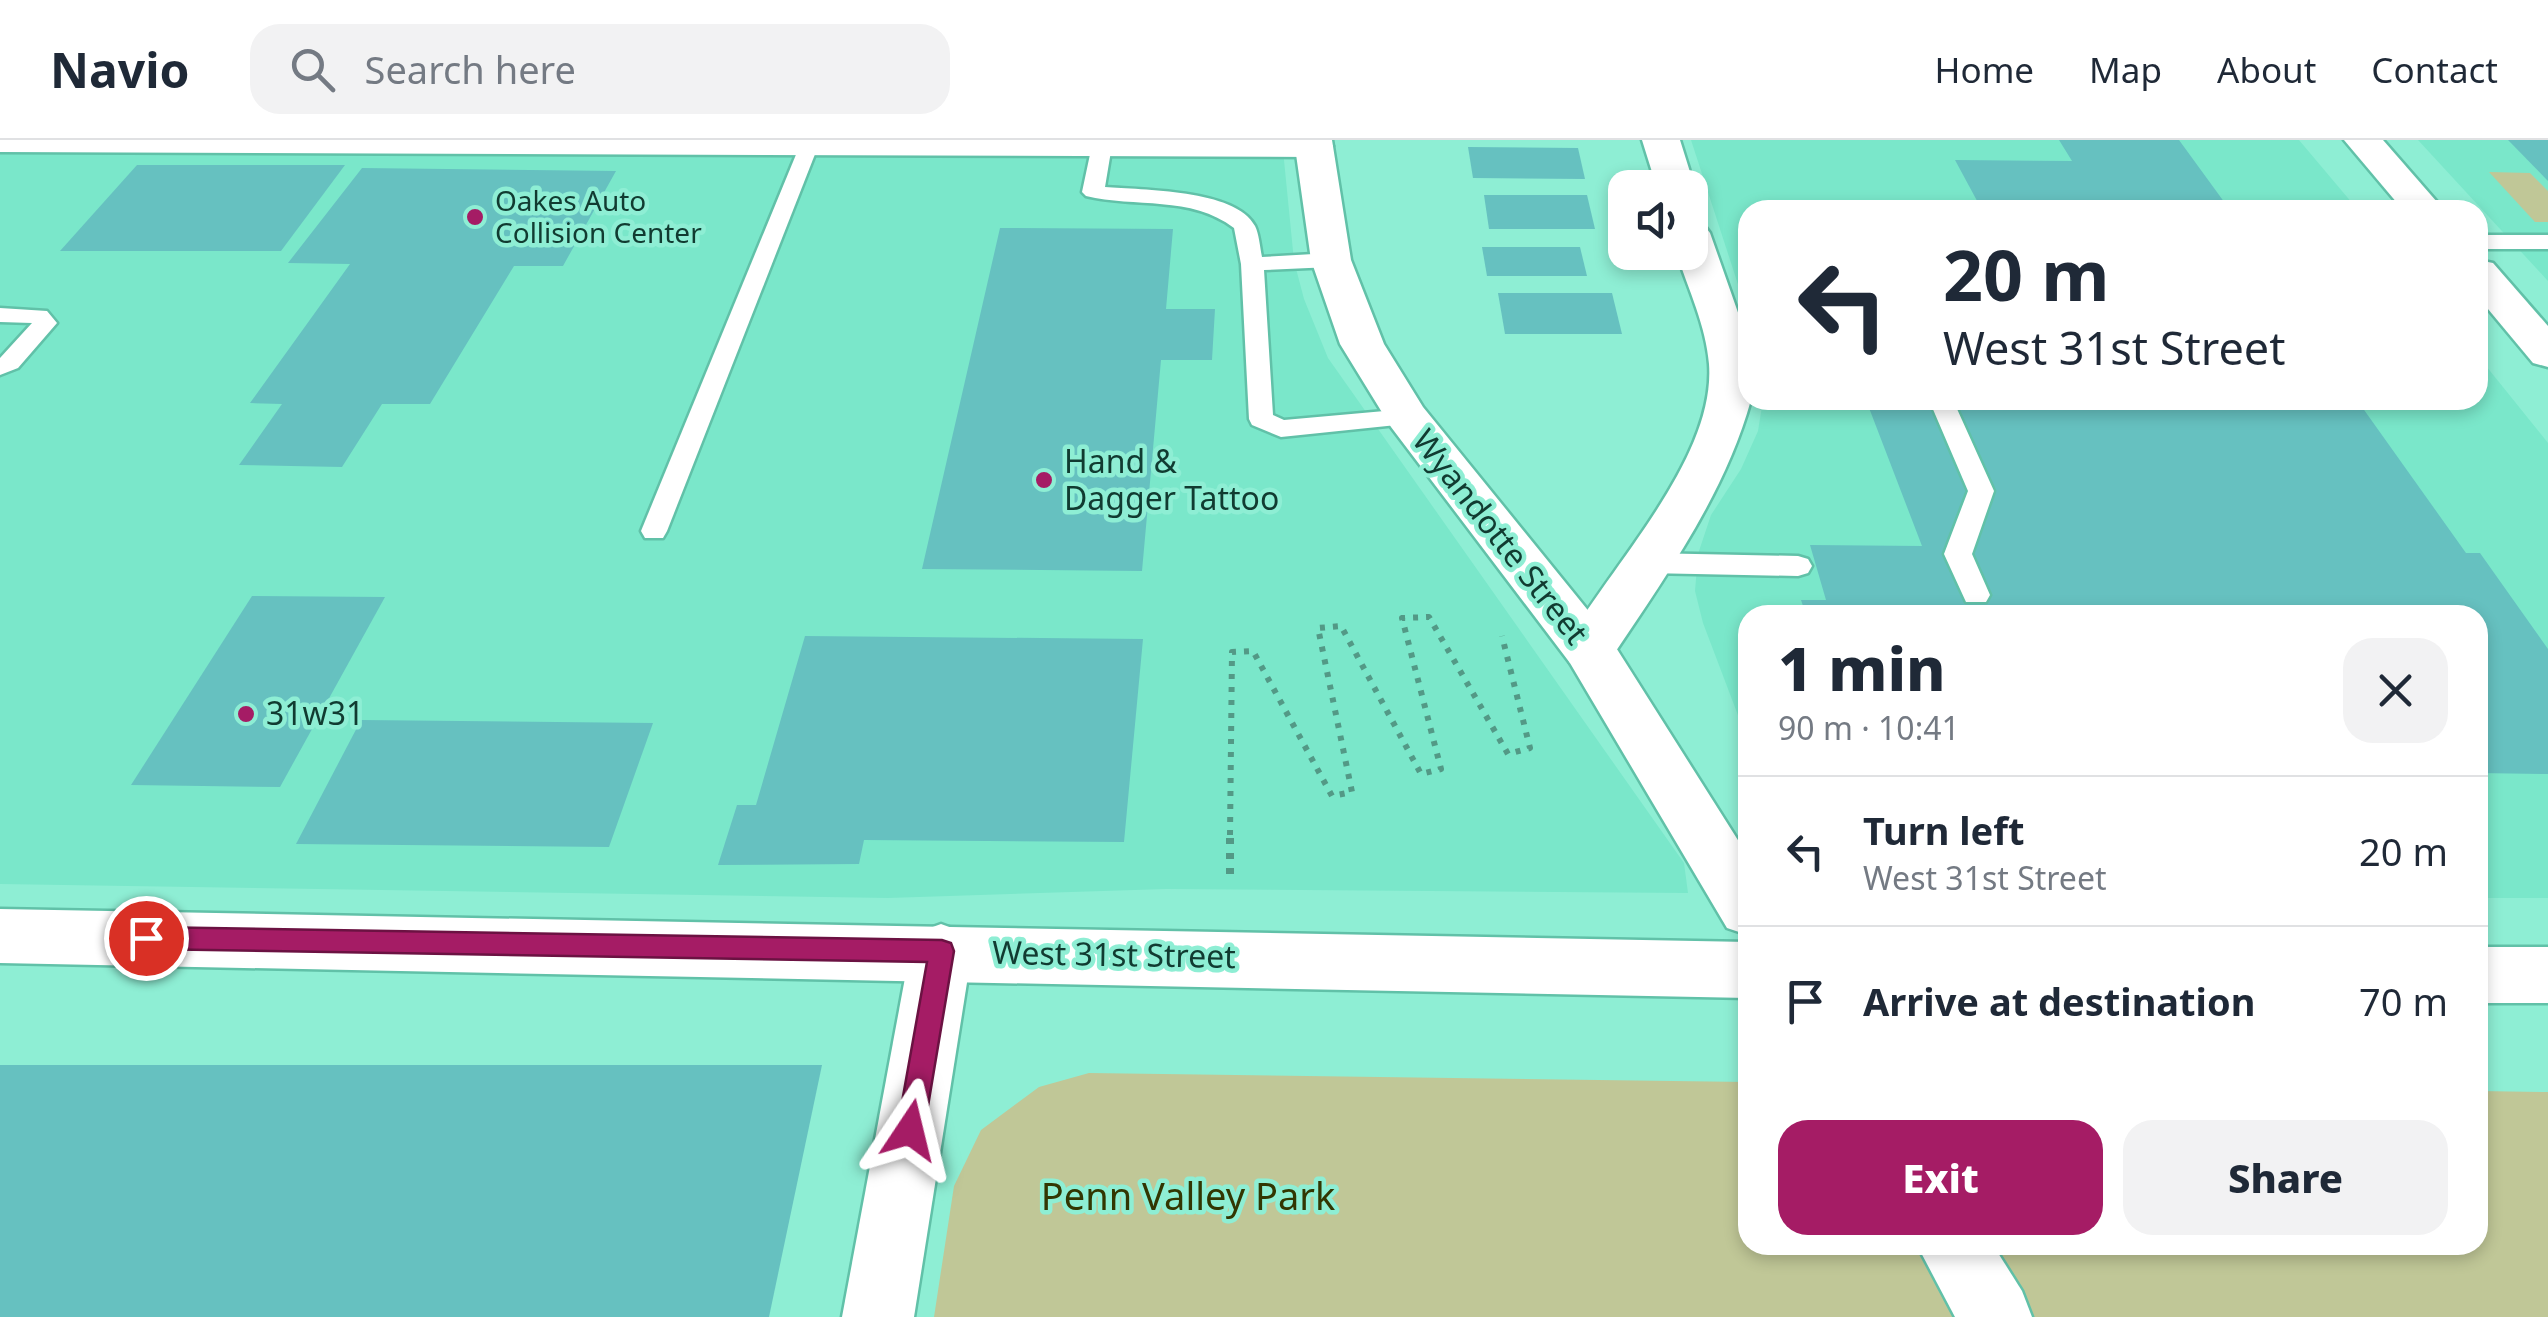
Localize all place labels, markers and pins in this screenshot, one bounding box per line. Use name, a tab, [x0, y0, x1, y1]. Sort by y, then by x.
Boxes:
place label: Oakes Auto Collision Center	[495, 181, 702, 251]
marker: Oakes Auto Collision Center	[464, 206, 486, 228]
place label: Hand & Dagger Tattoo	[1064, 439, 1279, 519]
marker: Hand & Dagger Tattoo	[1033, 469, 1055, 491]
place label: 31w31	[266, 691, 364, 734]
marker: 31w31	[235, 703, 257, 725]
pin	[104, 896, 189, 981]

